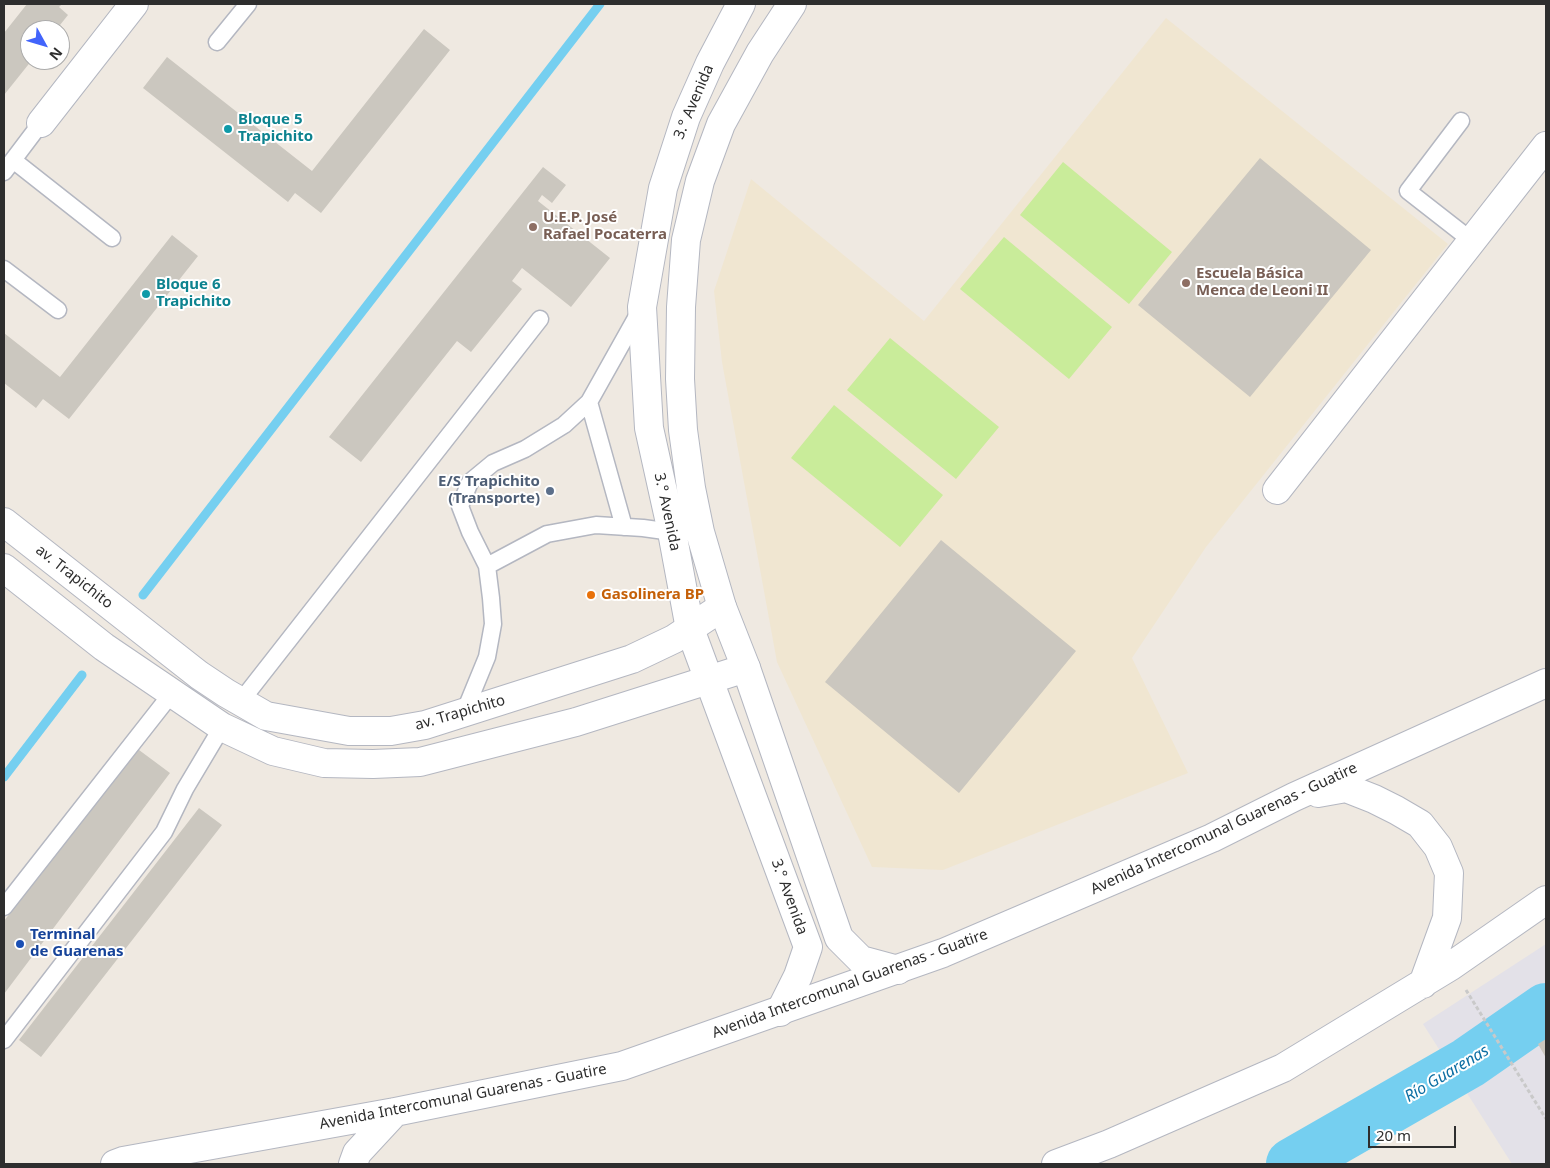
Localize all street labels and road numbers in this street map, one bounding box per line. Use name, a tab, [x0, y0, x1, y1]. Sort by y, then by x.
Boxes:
street label: 3.° Avenida	[670, 62, 718, 142]
street label: 3.° Avenida	[650, 471, 684, 553]
street label: av. Trapichito	[32, 541, 116, 613]
street label: av. Trapichito	[413, 692, 507, 734]
street label: Avenida Intercomunal Guarenas - Guatire	[1088, 759, 1360, 899]
street label: 3.° Avenida	[767, 857, 811, 937]
street label: Avenida Intercomunal Guarenas - Guatire	[710, 926, 990, 1042]
street label: Avenida Intercomunal Guarenas - Guatire	[318, 1060, 608, 1134]

